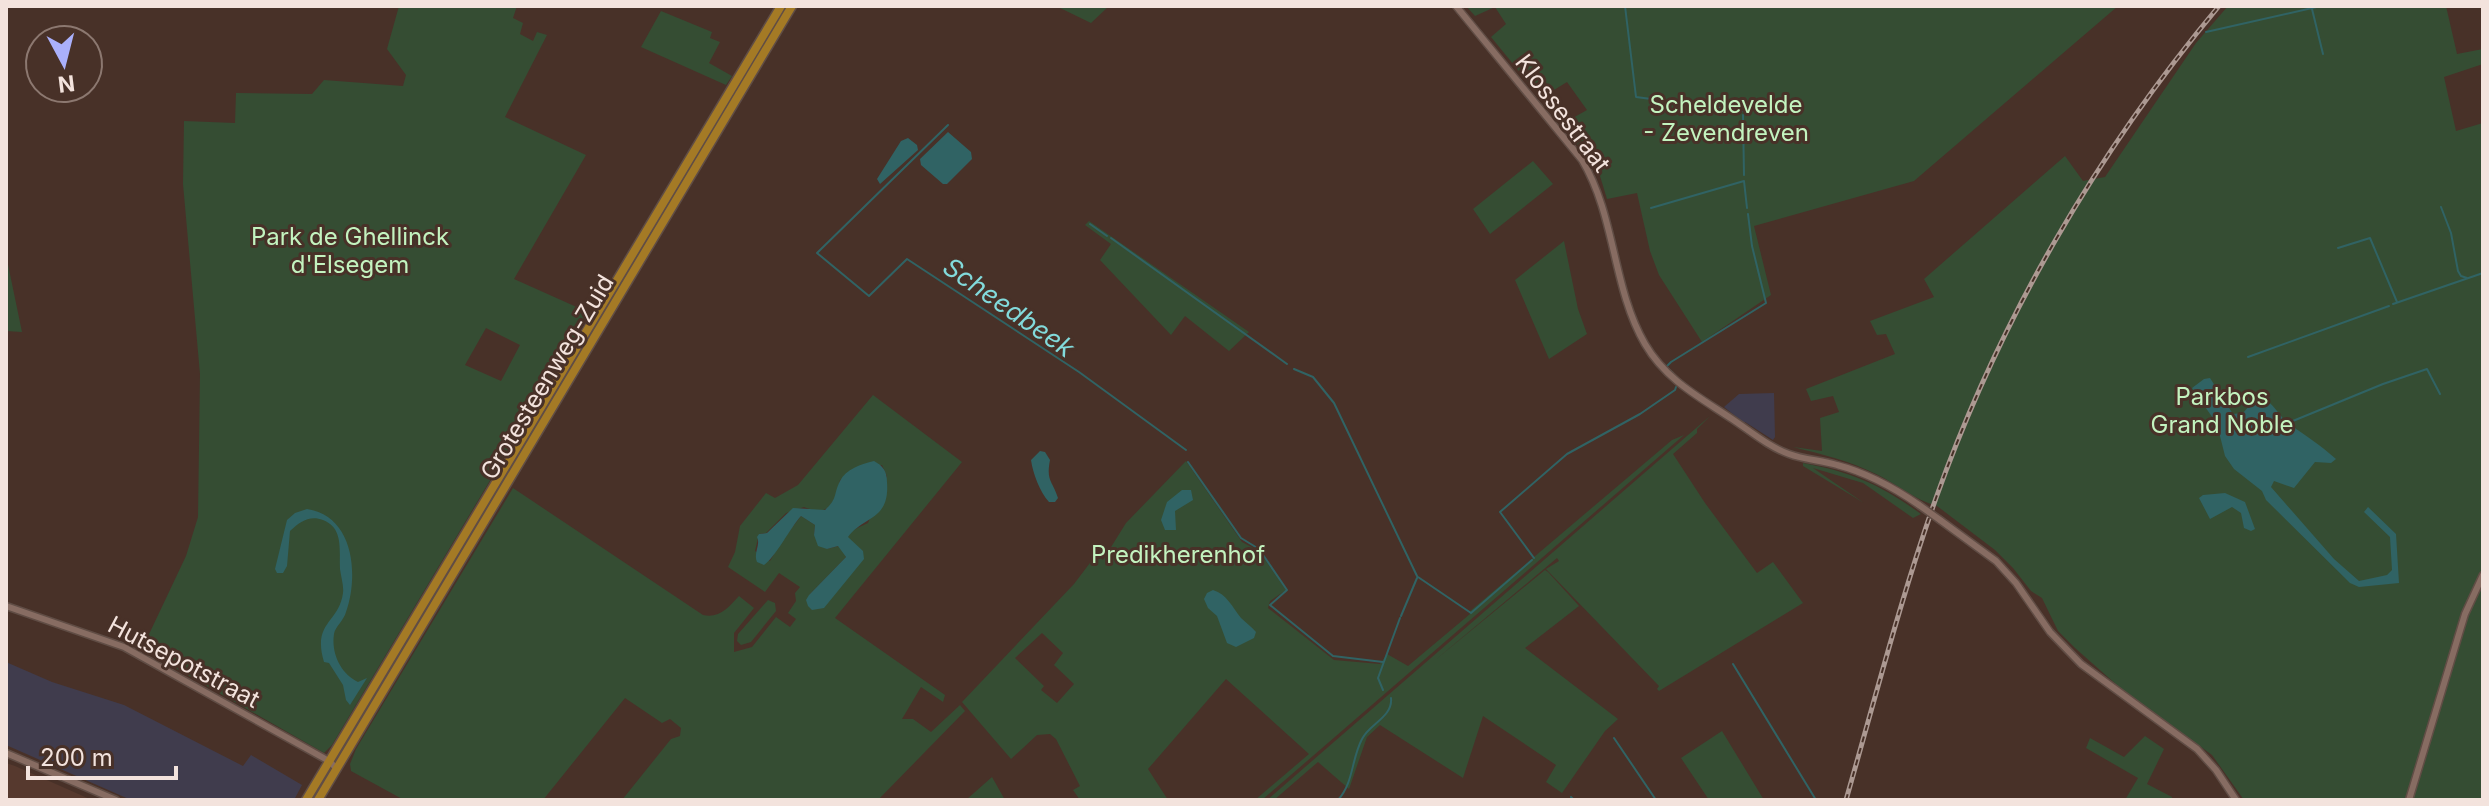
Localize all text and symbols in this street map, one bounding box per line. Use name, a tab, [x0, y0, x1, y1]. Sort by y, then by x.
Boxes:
north arrow	[24, 24, 104, 104]
street label: Klossestraat	[1509, 48, 1617, 178]
text: N	[57, 70, 76, 98]
park label: Scheldevelde - Zevendreven	[1643, 90, 1809, 147]
park label: Park de Ghellinck d'Elsegem	[251, 222, 449, 279]
water label: Scheedbeek	[937, 250, 1081, 364]
street label: Grotesteenweg-Zuid	[474, 269, 620, 485]
park label: Parkbos Grand Noble	[2150, 382, 2294, 439]
park label: Predikherenhof	[1091, 540, 1265, 569]
street label: Hutsepotstraat	[103, 610, 265, 714]
scale bar	[28, 730, 176, 780]
text: 200 m	[40, 743, 113, 772]

